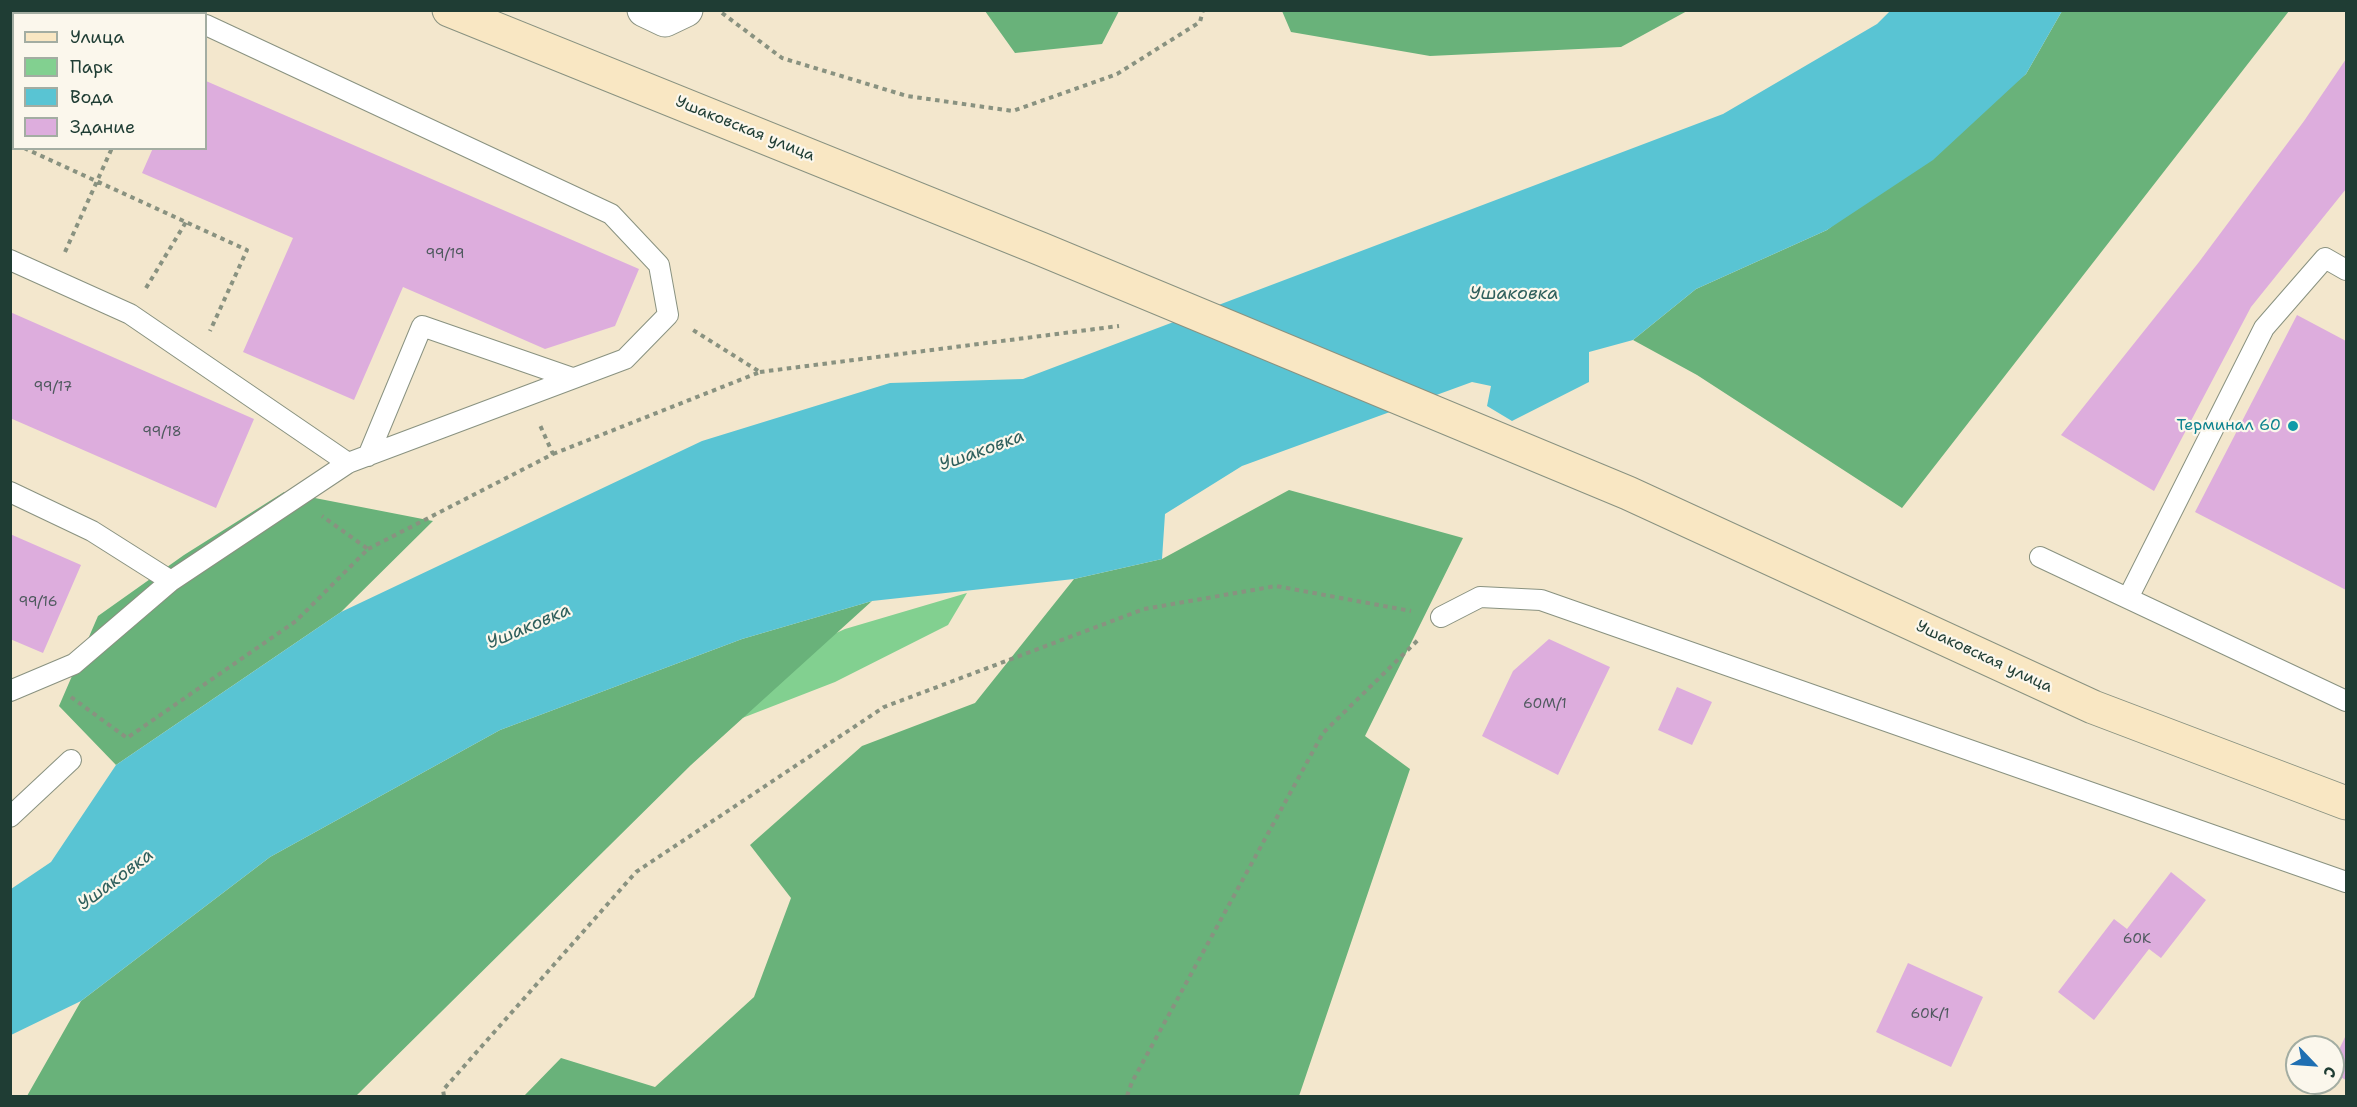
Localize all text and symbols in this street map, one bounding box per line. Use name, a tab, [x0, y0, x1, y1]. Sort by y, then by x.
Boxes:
legend	[12, 12, 207, 150]
text: Улица	[70, 25, 124, 49]
text: Парк	[70, 55, 113, 79]
text: Вода	[70, 85, 113, 109]
street label: Ушаковская улица	[673, 92, 817, 166]
text: Здание	[70, 115, 135, 139]
house number: 99/19	[426, 246, 464, 262]
water label: Ушаковка	[1470, 283, 1558, 305]
house number: 99/17	[34, 379, 72, 395]
place label: Терминал 60	[2176, 416, 2281, 436]
marker: Терминал 60	[2286, 419, 2300, 433]
house number: 99/18	[142, 424, 182, 440]
water label: Ушаковка	[937, 426, 1027, 476]
house number: 99/16	[18, 594, 58, 610]
water label: Ушаковка	[484, 600, 574, 654]
street label: Ушаковская улица	[1913, 617, 2055, 697]
house number: 60М/1	[1523, 696, 1567, 712]
water label: Ушаковка	[74, 845, 158, 915]
house number: 60К	[2123, 931, 2151, 947]
house number: 60К/1	[1910, 1006, 1950, 1022]
north arrow	[2285, 1035, 2345, 1095]
text: С	[2318, 1063, 2342, 1081]

